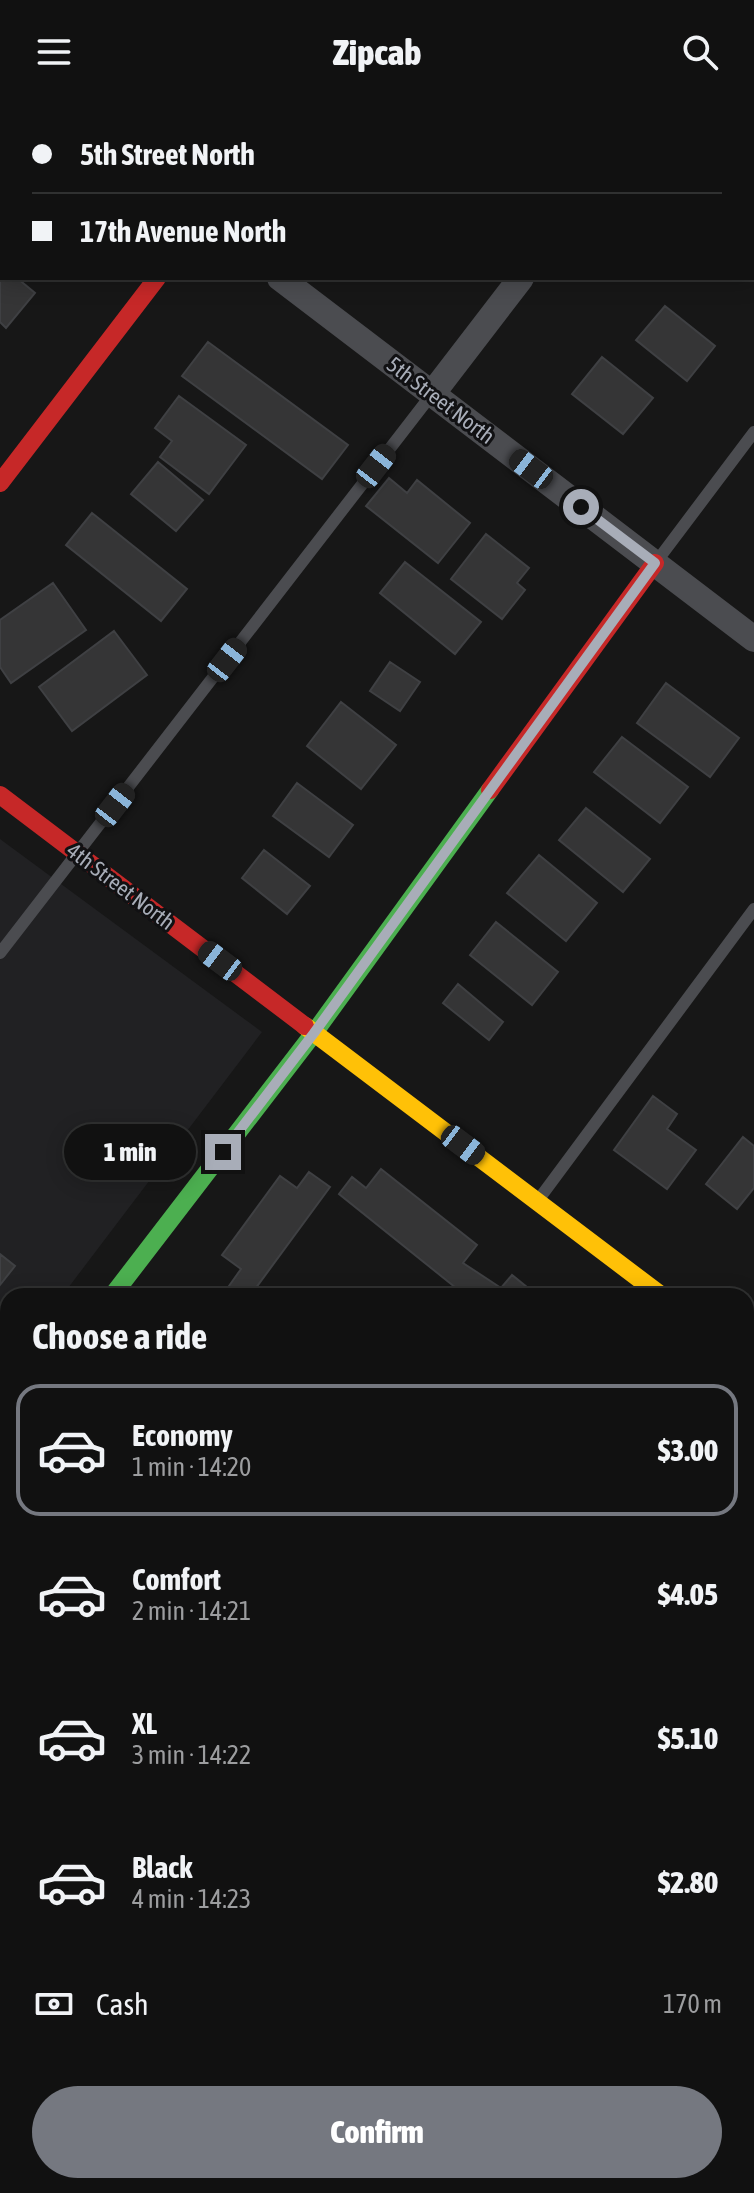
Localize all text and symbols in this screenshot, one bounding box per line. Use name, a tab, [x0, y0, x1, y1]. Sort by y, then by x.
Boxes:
icon: menu	[32, 30, 76, 74]
icon: search	[678, 30, 722, 74]
text: Zipcab	[333, 31, 421, 73]
text: 5th Street North	[80, 137, 255, 171]
text: 17th Avenue North	[80, 214, 286, 248]
street label: 5th Street North	[382, 351, 500, 449]
car	[352, 440, 400, 492]
car	[505, 445, 557, 493]
route start	[563, 489, 599, 525]
car	[203, 634, 251, 686]
car	[91, 779, 139, 831]
street label: 4th Street North	[62, 837, 180, 935]
car	[194, 937, 246, 985]
car	[437, 1121, 489, 1169]
callout: 1 min	[63, 1124, 195, 1180]
route end	[205, 1134, 241, 1170]
text: 1 min	[103, 1137, 157, 1167]
text: Choose a ride	[32, 1315, 207, 1357]
icon: car	[36, 1414, 108, 1486]
text: Economy	[132, 1418, 233, 1452]
text: $3.00	[658, 1433, 718, 1467]
text: 1 min · 14:20	[132, 1452, 251, 1482]
icon: car	[36, 1558, 108, 1630]
text: Comfort	[132, 1562, 221, 1596]
text: $4.05	[658, 1577, 718, 1611]
text: 2 min · 14:21	[132, 1596, 251, 1626]
icon: car	[36, 1702, 108, 1774]
text: XL	[132, 1706, 157, 1740]
text: $5.10	[658, 1721, 718, 1755]
text: 3 min · 14:22	[132, 1740, 251, 1770]
icon: car	[36, 1846, 108, 1918]
text: Black	[132, 1850, 192, 1884]
text: $2.80	[658, 1865, 718, 1899]
text: 4 min · 14:23	[132, 1884, 251, 1914]
icon: cash	[32, 1982, 76, 2026]
text: Cash	[96, 1987, 149, 2021]
text: 170 m	[663, 1989, 722, 2019]
button: Confirm	[32, 2086, 722, 2178]

